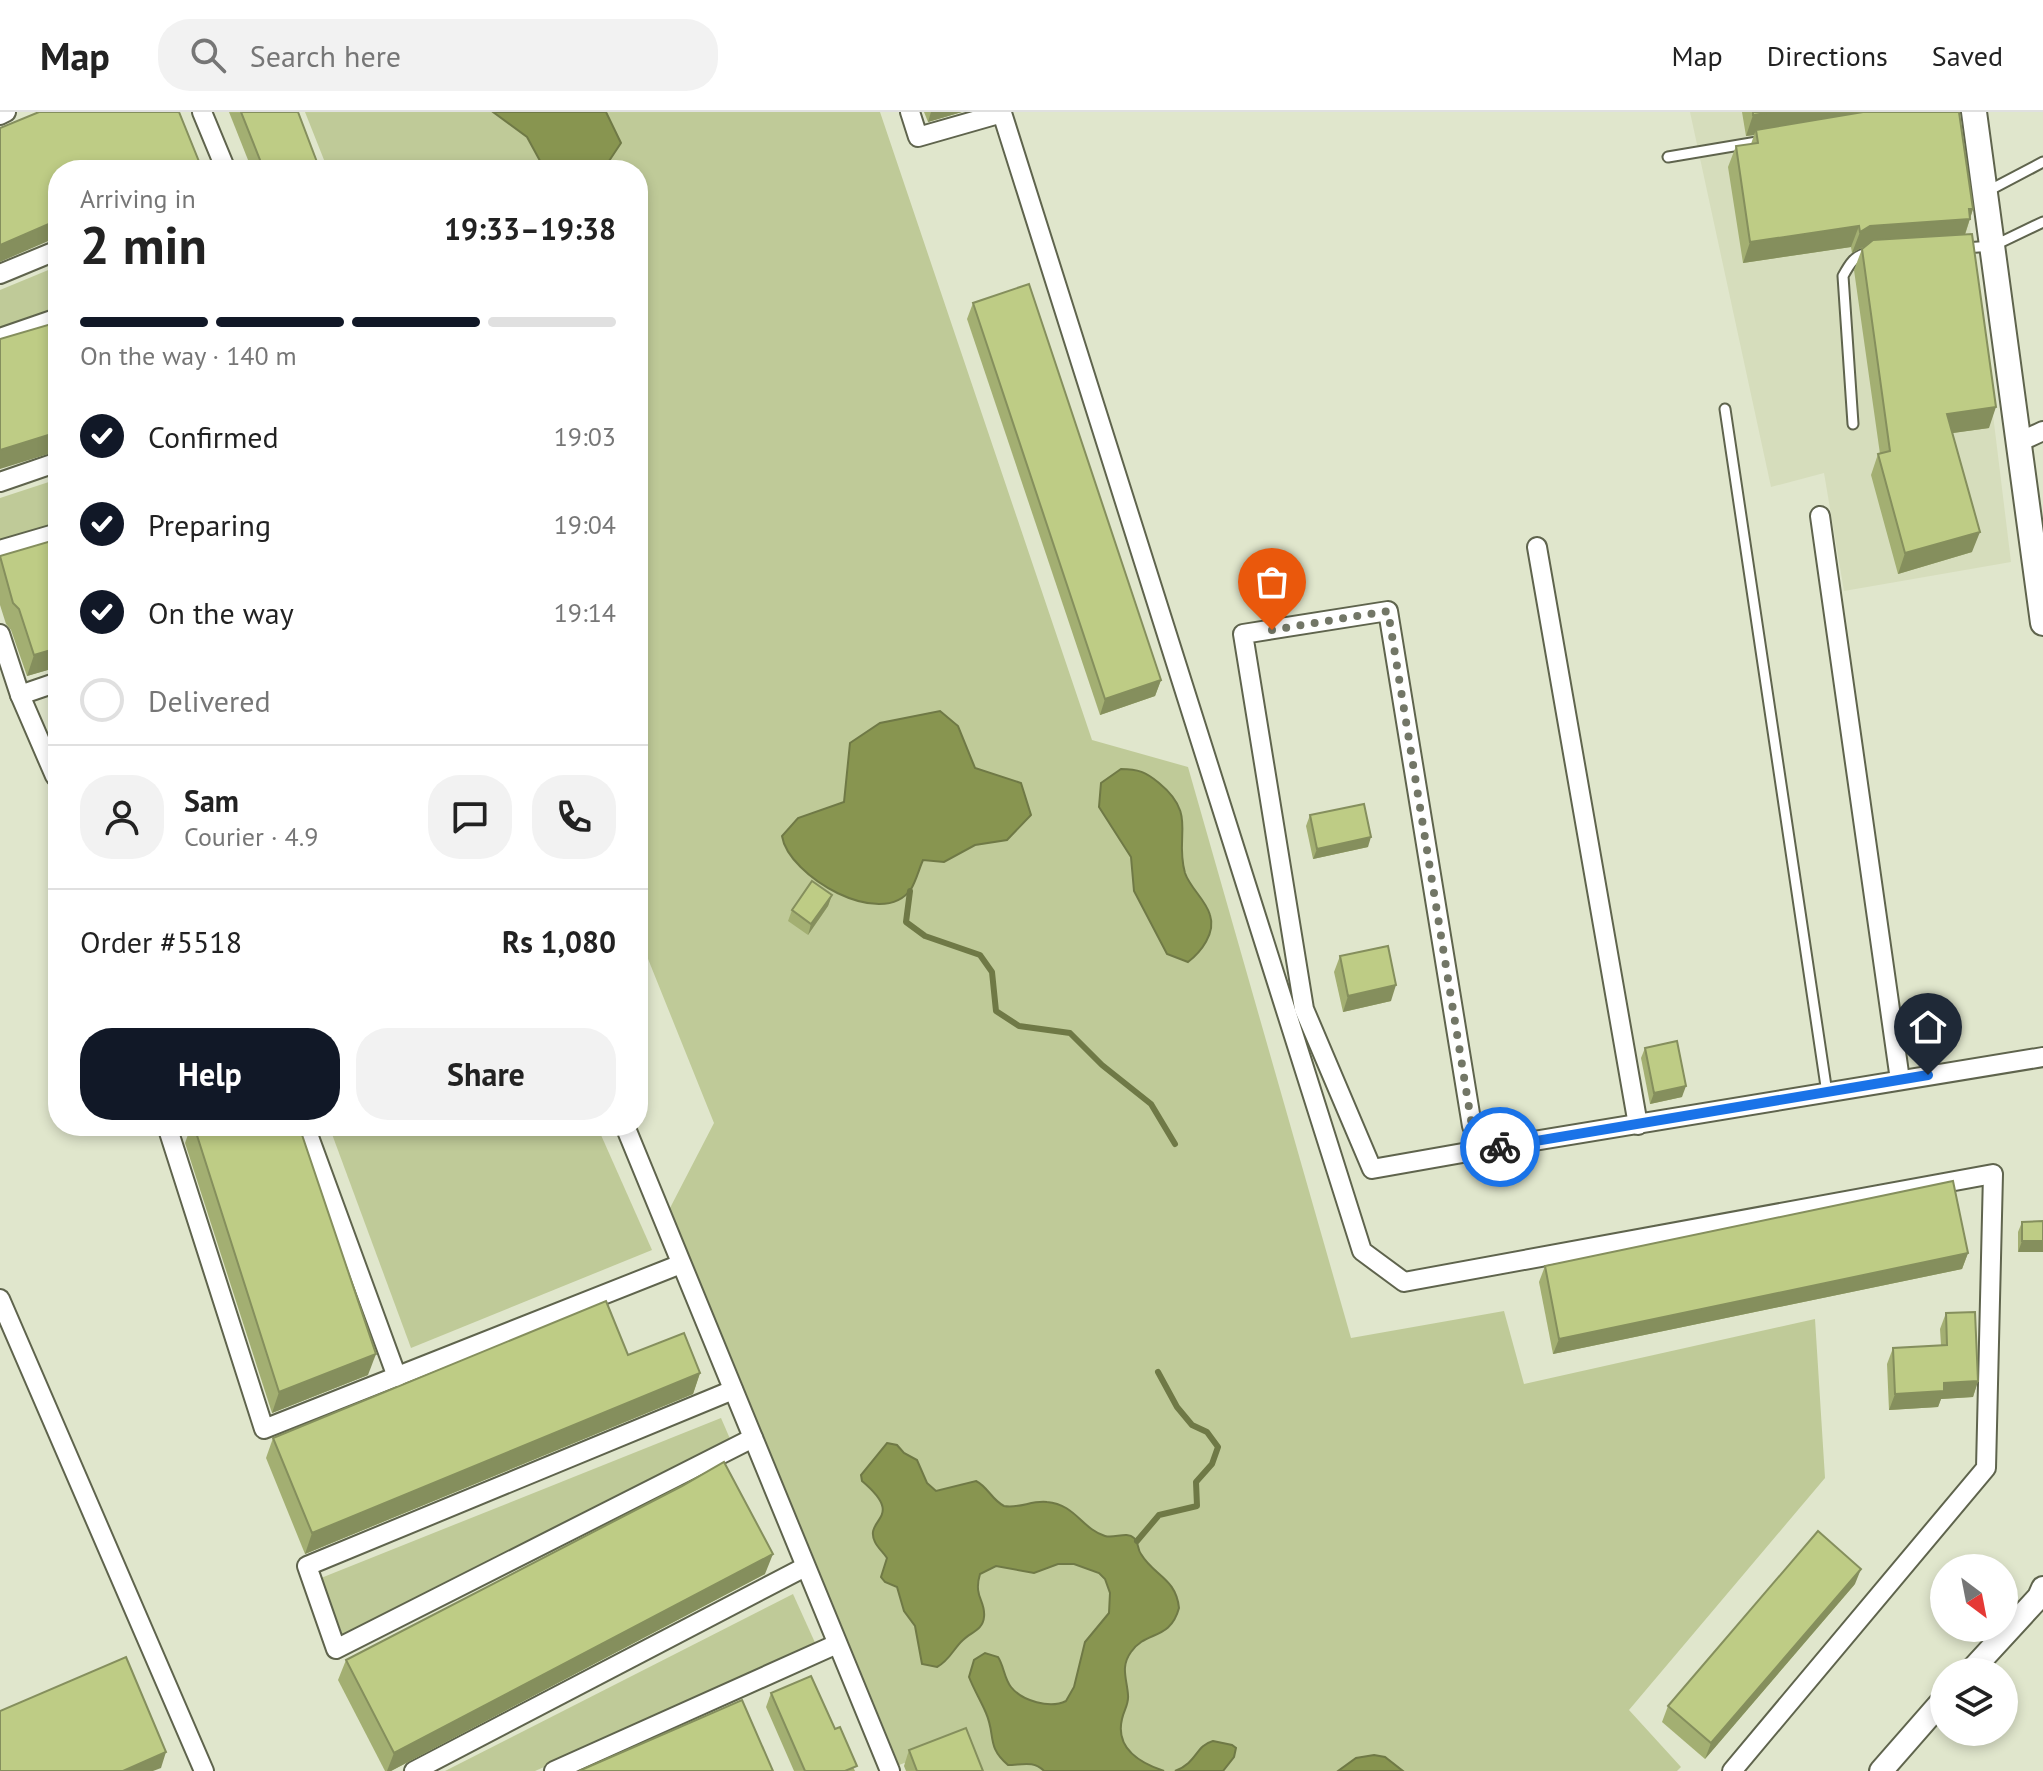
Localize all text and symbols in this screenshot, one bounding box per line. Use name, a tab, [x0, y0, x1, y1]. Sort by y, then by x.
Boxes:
search box	[158, 19, 718, 91]
text: Map	[40, 31, 110, 80]
icon: search	[186, 33, 230, 77]
text: Search here	[250, 36, 401, 75]
text: Map	[1672, 37, 1723, 74]
text: Directions	[1767, 37, 1888, 74]
text: Saved	[1932, 37, 2003, 74]
text: Arriving in	[80, 182, 196, 215]
text: 19:33–19:38	[444, 209, 616, 248]
text: 2 min	[80, 211, 207, 278]
text: On the way · 140 m	[80, 339, 297, 372]
icon: check	[80, 414, 124, 458]
text: Confirmed	[148, 417, 279, 456]
text: 19:03	[554, 420, 616, 453]
icon: check	[80, 502, 124, 546]
text: Preparing	[148, 505, 271, 544]
text: 19:04	[554, 508, 616, 541]
pin	[1238, 548, 1306, 630]
icon: bag	[1250, 560, 1294, 604]
icon: check	[80, 590, 124, 634]
text: On the way	[148, 593, 294, 632]
text: 19:14	[554, 596, 616, 629]
text: Delivered	[148, 681, 271, 720]
button: person	[80, 775, 164, 859]
button: chat	[428, 775, 512, 859]
button: phone	[532, 775, 616, 859]
text: Sam	[184, 781, 239, 820]
text: Courier · 4.9	[184, 820, 318, 853]
text: Order #5518	[80, 922, 242, 961]
text: Rs 1,080	[502, 922, 616, 961]
pin	[1894, 993, 1962, 1075]
icon: home	[1906, 1005, 1950, 1049]
button: Help	[80, 1028, 340, 1120]
button: Share	[356, 1028, 616, 1120]
courier	[1460, 1107, 1540, 1187]
icon: bike	[1478, 1125, 1522, 1169]
north arrow	[1930, 1554, 2018, 1642]
map controls	[1930, 1554, 2018, 1746]
button: layers	[1930, 1658, 2018, 1746]

